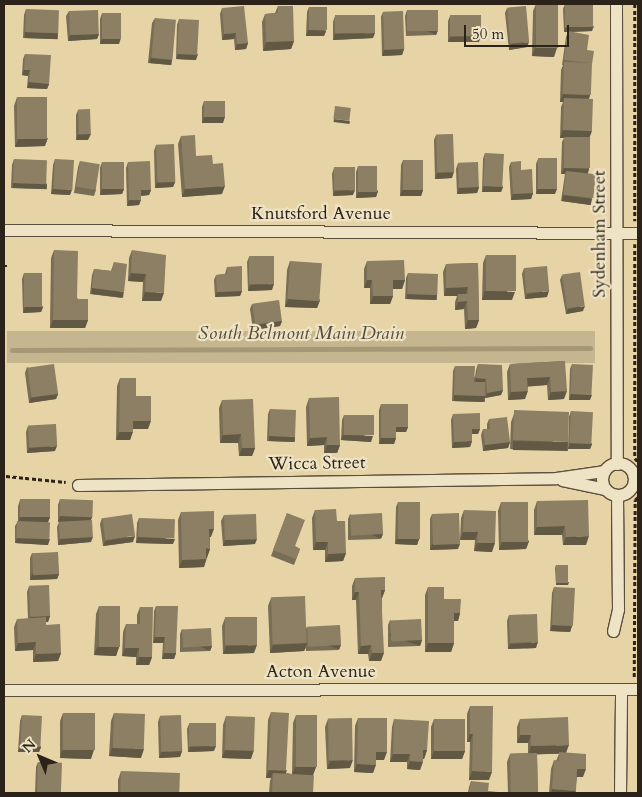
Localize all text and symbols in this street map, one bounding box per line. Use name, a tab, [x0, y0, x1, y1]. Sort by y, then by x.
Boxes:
scale bar	[467, 15, 572, 47]
text: 50 m	[472, 24, 504, 44]
street label: Sydenham Street	[589, 170, 611, 298]
street label: Knutsford Avenue	[251, 203, 391, 225]
water label: South Belmont Main Drain	[198, 323, 404, 345]
street label: Wicca Street	[268, 452, 366, 476]
street label: Acton Avenue	[266, 661, 376, 683]
north arrow	[15, 732, 65, 782]
text: N	[18, 735, 40, 757]

